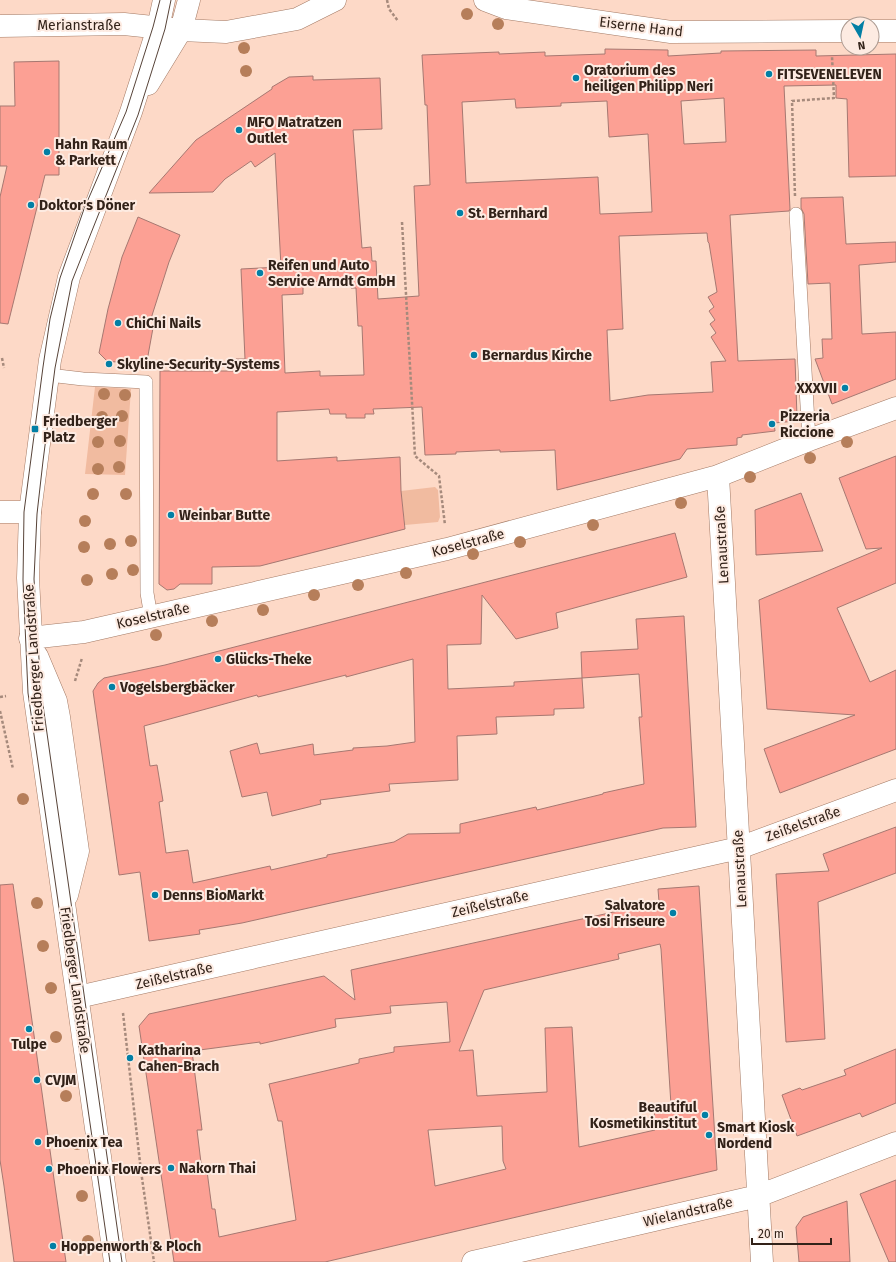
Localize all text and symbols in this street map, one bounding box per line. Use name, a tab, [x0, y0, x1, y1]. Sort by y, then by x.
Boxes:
street label: Eiserne Hand	[598, 13, 684, 41]
north arrow	[840, 16, 880, 56]
street label: Merianstraße	[37, 17, 121, 34]
text: N	[857, 38, 866, 52]
place label: Oratorium des heiligen Philipp Neri	[584, 62, 713, 95]
place label: FITSEVENELEVEN	[777, 66, 882, 83]
marker: FITSEVENELEVEN	[764, 69, 774, 79]
marker: Oratorium des heiligen Philipp Neri	[571, 73, 581, 83]
place label: MFO Matratzen Outlet	[247, 114, 342, 147]
marker: MFO Matratzen Outlet	[234, 125, 244, 135]
place label: Hahn Raum & Parkett	[55, 136, 128, 169]
marker: Hahn Raum & Parkett	[42, 147, 52, 157]
place label: Doktor's Döner	[39, 197, 135, 214]
marker: Doktor's Döner	[26, 200, 36, 210]
place label: St. Bernhard	[468, 205, 548, 222]
marker: St. Bernhard	[455, 208, 465, 218]
place label: Reifen und Auto Service Arndt GmbH	[268, 257, 396, 290]
marker: Reifen und Auto Service Arndt GmbH	[255, 268, 265, 278]
place label: ChiChi Nails	[126, 315, 201, 332]
marker: ChiChi Nails	[113, 318, 123, 328]
place label: Bernardus Kirche	[482, 347, 592, 364]
marker: Bernardus Kirche	[469, 350, 479, 360]
place label: Skyline-Security-Systems	[117, 356, 280, 373]
marker: Skyline-Security-Systems	[104, 359, 114, 369]
place label: XXXVII	[795, 380, 837, 397]
marker: XXXVII	[840, 383, 850, 393]
place label: Pizzeria Riccione	[780, 408, 834, 441]
place label: Friedberger Platz	[43, 413, 118, 446]
marker: Pizzeria Riccione	[767, 419, 777, 429]
marker: Friedberger Platz	[30, 424, 40, 434]
street label: Lenaustraße	[711, 505, 733, 585]
place label: Weinbar Butte	[179, 507, 270, 524]
marker: Weinbar Butte	[166, 510, 176, 520]
street label: Koselstraße	[430, 525, 506, 561]
street label: Friedberger Landstraße	[20, 584, 48, 732]
street label: Koselstraße	[115, 599, 191, 633]
place label: Glücks-Theke	[226, 651, 312, 668]
marker: Glücks-Theke	[213, 654, 223, 664]
place label: Vogelsbergbäcker	[119, 679, 235, 696]
marker: Vogelsbergbäcker	[107, 682, 117, 692]
street label: Zeißelstraße	[763, 803, 843, 845]
street label: Lenaustraße	[729, 829, 751, 909]
place label: Denns BioMarkt	[163, 887, 265, 904]
street label: Zeißelstraße	[450, 887, 530, 921]
marker: Denns BioMarkt	[150, 890, 160, 900]
place label: Salvatore Tosi Friseure	[585, 897, 665, 930]
street label: Friedberger Landstraße	[56, 906, 94, 1054]
marker: Salvatore Tosi Friseure	[668, 908, 678, 918]
street label: Zeißelstraße	[134, 959, 214, 993]
marker: Tulpe	[24, 1024, 34, 1034]
place label: Tulpe	[11, 1036, 47, 1053]
place label: Katharina Cahen-Brach	[138, 1042, 219, 1075]
marker: Katharina Cahen-Brach	[125, 1053, 135, 1063]
place label: CVJM	[45, 1072, 76, 1089]
marker: CVJM	[32, 1075, 42, 1085]
place label: Beautiful Kosmetikinstitut	[590, 1099, 698, 1132]
marker: Beautiful Kosmetikinstitut	[700, 1110, 710, 1120]
place label: Smart Kiosk Nordend	[717, 1119, 795, 1152]
marker: Smart Kiosk Nordend	[704, 1130, 714, 1140]
place label: Phoenix Tea	[46, 1134, 123, 1151]
marker: Phoenix Tea	[33, 1137, 43, 1147]
place label: Nakorn Thai	[179, 1160, 256, 1177]
place label: Phoenix Flowers	[57, 1161, 161, 1178]
marker: Nakorn Thai	[166, 1163, 176, 1173]
marker: Phoenix Flowers	[44, 1164, 54, 1174]
street label: Wielandstraße	[642, 1193, 734, 1231]
scale bar	[752, 1220, 831, 1246]
text: 20 m	[758, 1227, 784, 1241]
place label: Hoppenworth & Ploch	[61, 1238, 201, 1255]
marker: Hoppenworth & Ploch	[48, 1241, 58, 1251]

